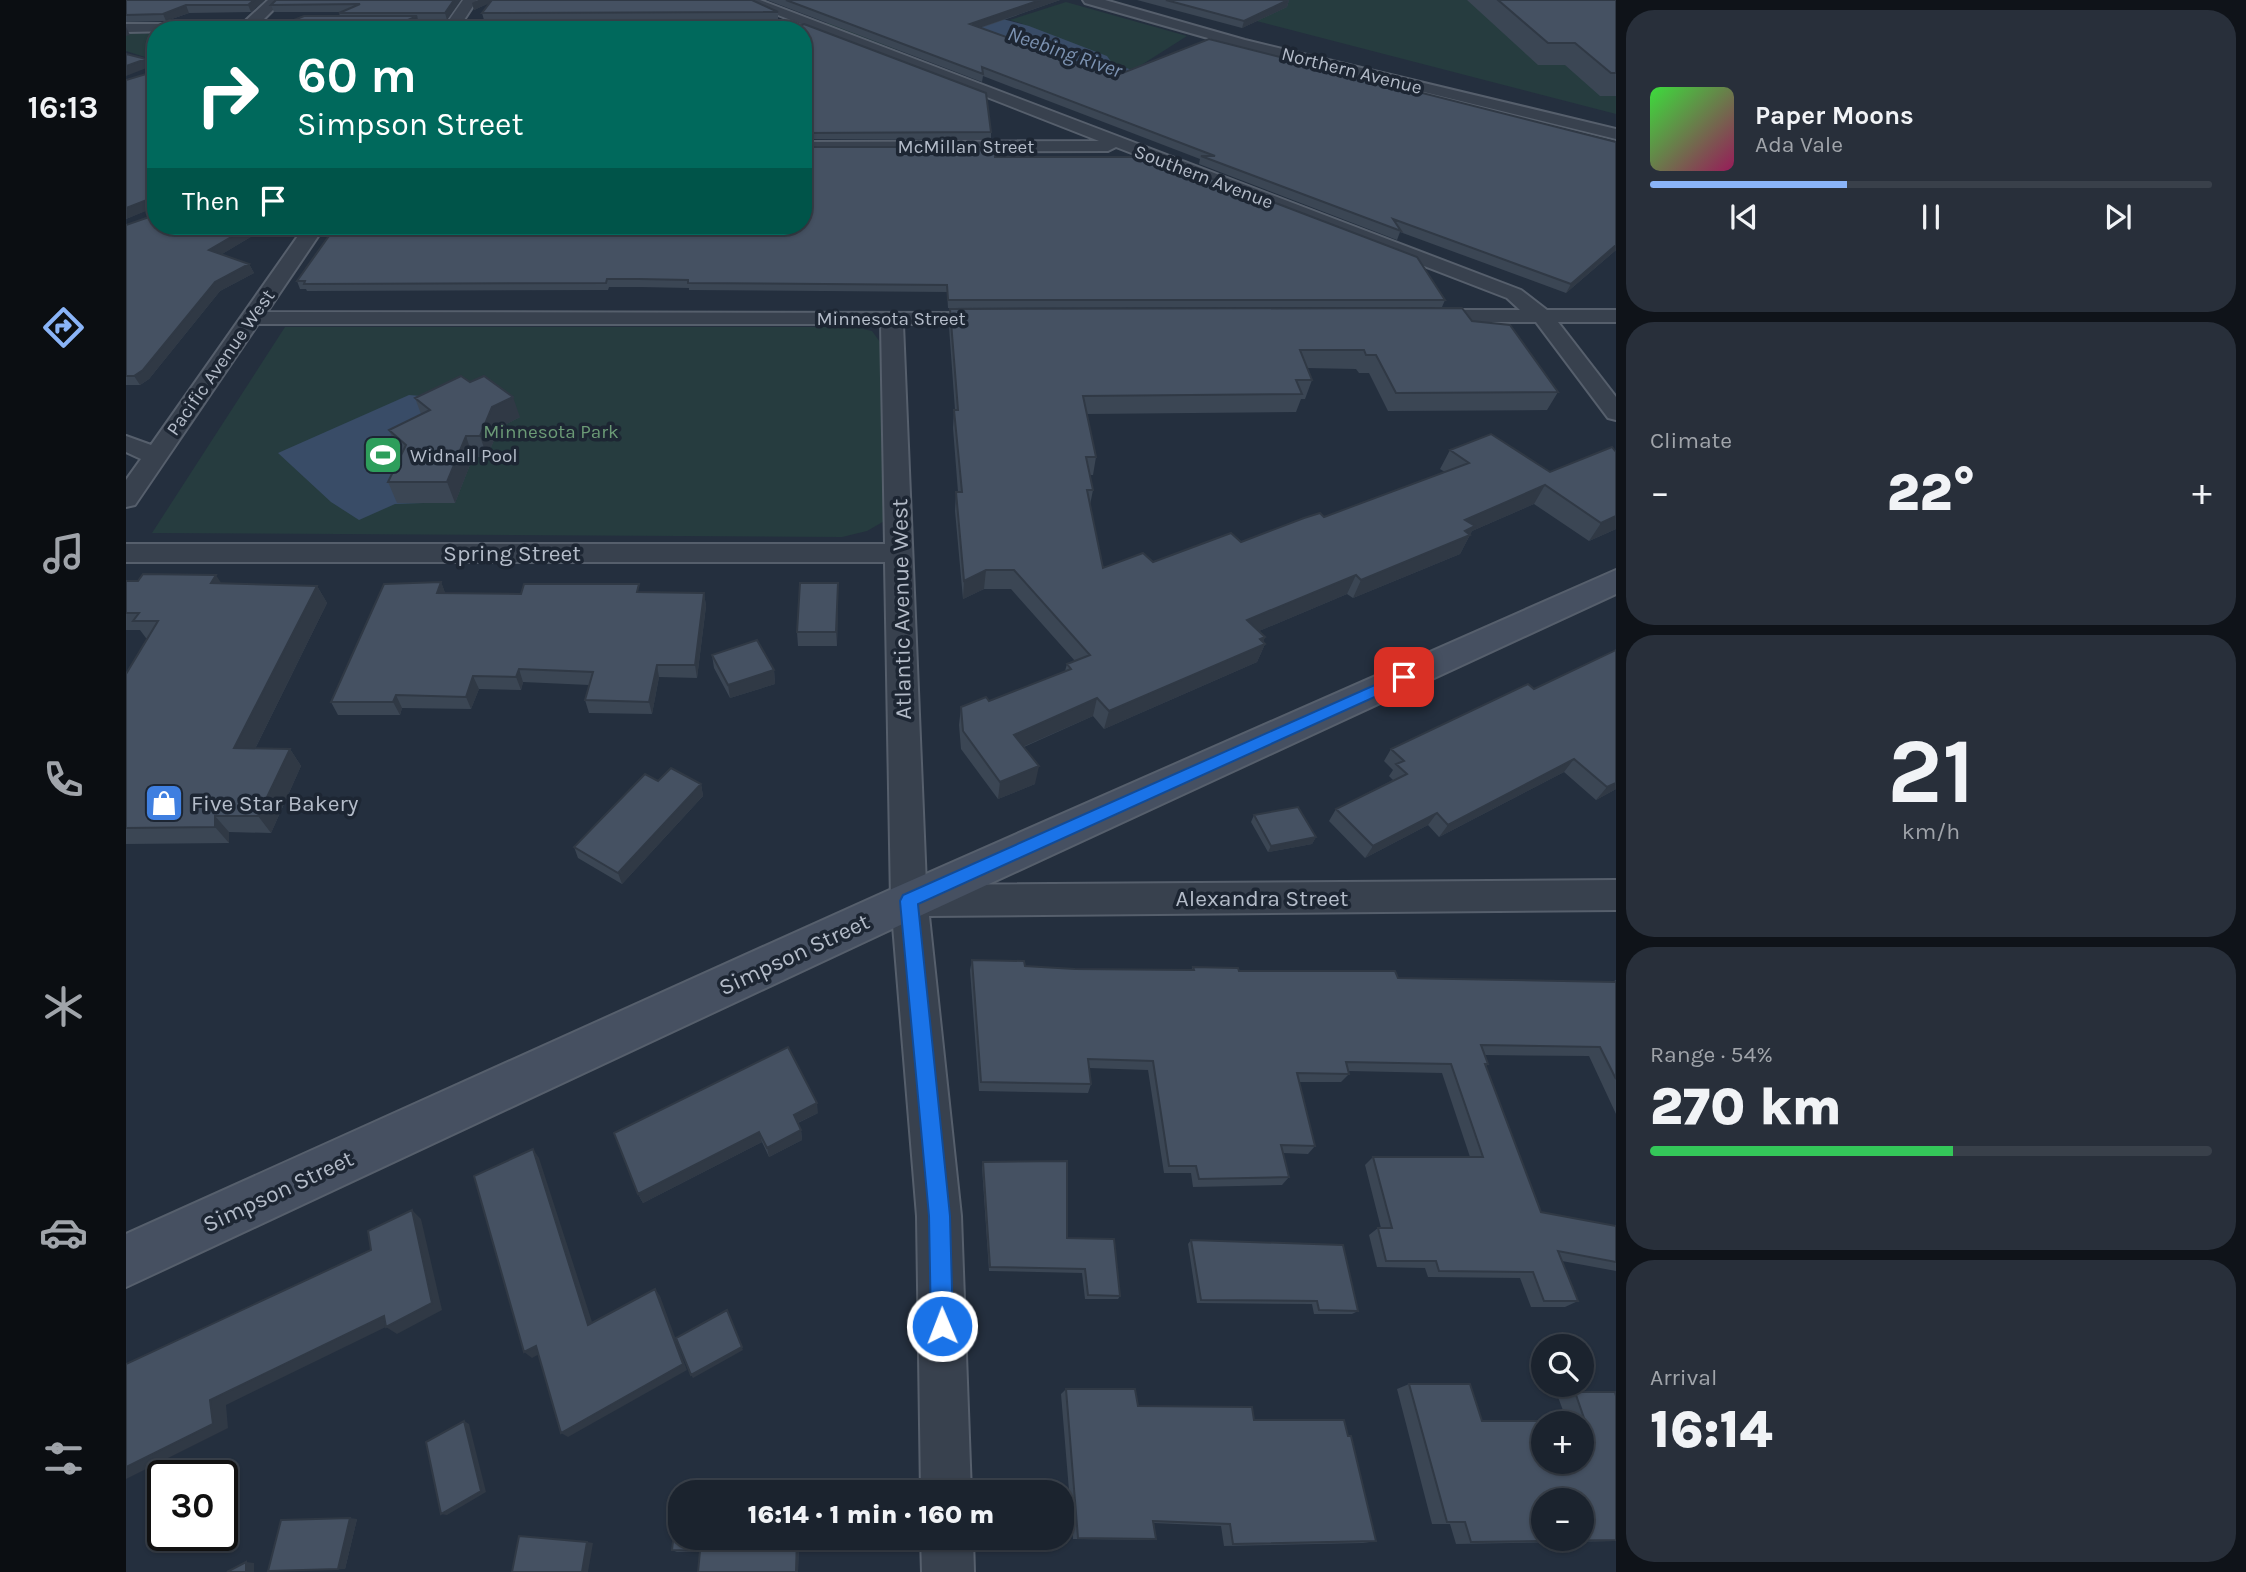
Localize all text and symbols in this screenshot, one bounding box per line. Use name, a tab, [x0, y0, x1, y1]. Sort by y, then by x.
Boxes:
water label: Neebing River	[1005, 21, 1126, 83]
street label: Northern Avenue	[1279, 43, 1424, 99]
text: 60 m	[297, 47, 417, 104]
icon: right	[182, 49, 273, 140]
text: 16:13	[28, 89, 98, 126]
text: Paper Moons	[1755, 100, 1914, 131]
text: Simpson Street	[297, 106, 524, 143]
text: Ada Vale	[1755, 131, 1843, 158]
street label: McMillan Street	[898, 136, 1034, 158]
street label: Southern Avenue	[1131, 140, 1276, 214]
icon: arrive	[254, 182, 292, 220]
text: Then	[182, 186, 240, 217]
icon: previous	[1725, 198, 1763, 236]
icon: pause	[1912, 198, 1950, 236]
icon: next	[2099, 198, 2137, 236]
street label: Pacific Avenue West	[162, 285, 280, 440]
icon: directions	[39, 303, 88, 352]
street label: Minnesota Street	[816, 308, 966, 330]
park label: Minnesota Park	[483, 421, 619, 443]
text: Climate	[1650, 427, 1732, 454]
sports icon: Widnall Pool	[362, 434, 404, 476]
place label: Widnall Pool	[410, 445, 518, 467]
text: 22°	[1887, 462, 1975, 523]
text: −	[1650, 470, 1670, 515]
text: +	[2192, 470, 2212, 515]
street label: Atlantic Avenue West	[886, 498, 917, 720]
icon: music	[39, 529, 88, 578]
street label: Spring Street	[443, 540, 581, 567]
pin	[1374, 647, 1434, 707]
icon: arrive	[1385, 658, 1423, 696]
text: 21	[1887, 719, 1975, 825]
icon: phone	[39, 755, 88, 804]
shop icon: Five Star Bakery	[143, 782, 185, 824]
place label: Five Star Bakery	[191, 790, 359, 817]
text: km/h	[1902, 818, 1960, 845]
street label: Alexandra Street	[1176, 885, 1349, 912]
street label: Simpson Street	[715, 908, 874, 1001]
icon: climate	[39, 982, 88, 1031]
text: Range · 54%	[1650, 1041, 1773, 1068]
text: 270 km	[1650, 1076, 1842, 1137]
street label: Simpson Street	[199, 1145, 358, 1238]
icon: car	[39, 1208, 88, 1257]
position arrow	[905, 1289, 979, 1363]
map controls	[1531, 1334, 1594, 1551]
button: search	[1531, 1334, 1594, 1397]
text: Arrival	[1650, 1364, 1717, 1391]
text: 16:14	[1650, 1399, 1772, 1460]
button: +	[1531, 1411, 1594, 1474]
icon: filters	[39, 1434, 88, 1483]
speed limit sign: 30	[147, 1460, 238, 1551]
button: −	[1531, 1488, 1594, 1551]
text: 16:14 · 1 min · 160 m	[748, 1499, 994, 1530]

